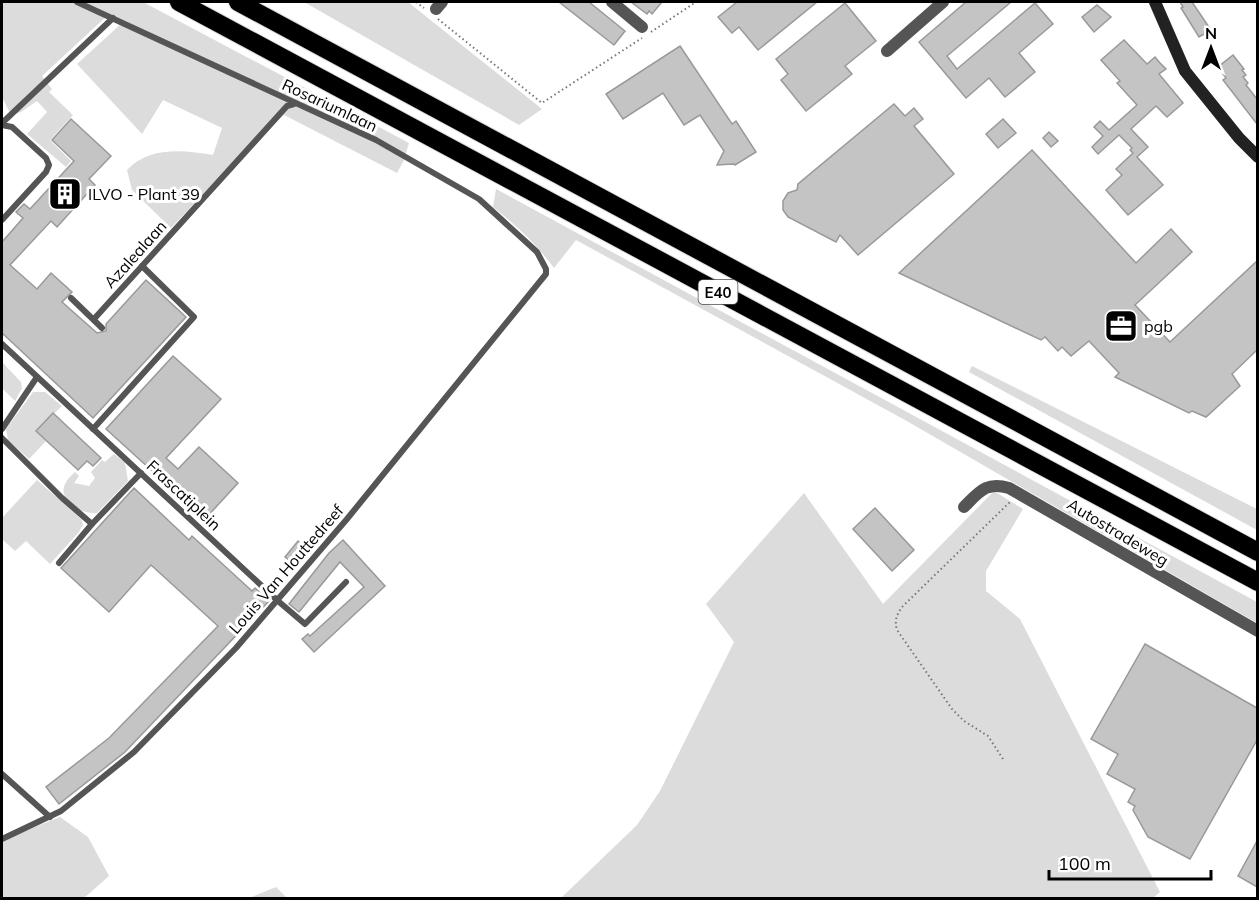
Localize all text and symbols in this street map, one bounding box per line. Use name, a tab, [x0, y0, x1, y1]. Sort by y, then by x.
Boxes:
north arrow	[1181, 18, 1241, 78]
text: N	[1205, 23, 1217, 43]
street label: Rosariumlaan	[279, 74, 381, 136]
building icon: ILVO - Plant 39	[47, 176, 83, 212]
place label: ILVO - Plant 39	[88, 184, 200, 204]
street label: Azalealaan	[99, 216, 171, 292]
road number: E40	[698, 280, 738, 304]
office icon: pgb	[1103, 308, 1139, 344]
place label: pgb	[1144, 316, 1173, 336]
street label: Frascatiplein	[143, 456, 225, 534]
street label: Autostradeweg	[1064, 494, 1172, 570]
street label: Louis Van Houttedreef	[224, 500, 348, 638]
scale bar	[1049, 843, 1211, 881]
text: 100 m	[1058, 852, 1111, 875]

